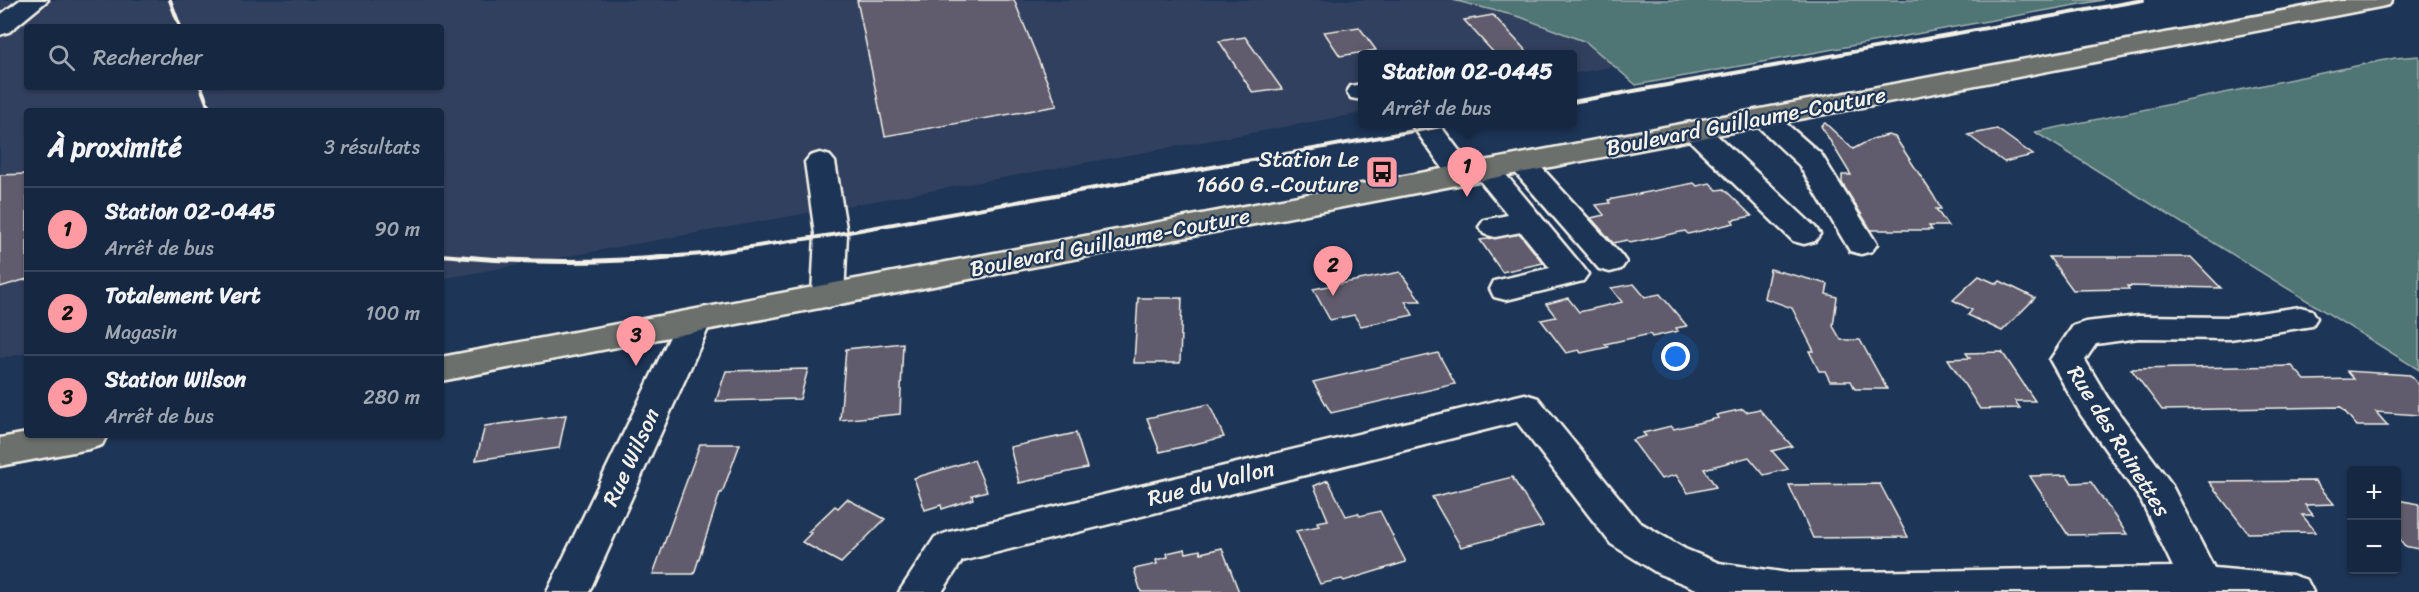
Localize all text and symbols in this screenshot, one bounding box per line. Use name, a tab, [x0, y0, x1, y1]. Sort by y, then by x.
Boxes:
search box	[24, 24, 444, 90]
text: Rechercher	[93, 38, 203, 77]
icon: search	[45, 41, 78, 74]
popup	[1358, 50, 1577, 128]
text: Station 02-0445	[1382, 52, 1553, 91]
street label: Boulevard Guillaume-Couture	[1603, 75, 1889, 167]
text: Arrêt de bus	[1382, 91, 1491, 126]
text: À proximité	[48, 124, 182, 170]
text: 3 résultats	[324, 130, 420, 165]
place label: Station Le 1660 G.-Couture	[1196, 140, 1359, 204]
pin: 1	[1448, 148, 1486, 197]
bus stop icon: Station Le 1660 G.-Couture	[1364, 154, 1400, 190]
text: Station 02-0445	[105, 192, 275, 231]
street label: Boulevard Guillaume-Couture	[967, 196, 1253, 288]
text: 1	[63, 212, 72, 247]
text: 90 m	[375, 212, 420, 247]
text: Arrêt de bus	[105, 231, 214, 266]
pin: 2	[1314, 246, 1352, 296]
text: Totalement Vert	[105, 276, 261, 315]
text: 2	[62, 296, 73, 331]
text: 100 m	[366, 296, 420, 331]
text: Magasin	[105, 315, 177, 350]
pin: 3	[616, 316, 656, 366]
your location	[1661, 342, 1690, 371]
street label: Rue des Rainettes	[2057, 357, 2182, 525]
text: Station Wilson	[105, 360, 246, 399]
text: 3	[62, 380, 73, 415]
text: 280 m	[363, 380, 420, 415]
text: Arrêt de bus	[105, 399, 214, 434]
street label: Rue Wilson	[591, 401, 671, 513]
street label: Rue du Vallon	[1143, 448, 1279, 518]
map controls	[2347, 466, 2401, 574]
button: +	[2347, 466, 2401, 520]
button: −	[2347, 520, 2401, 574]

